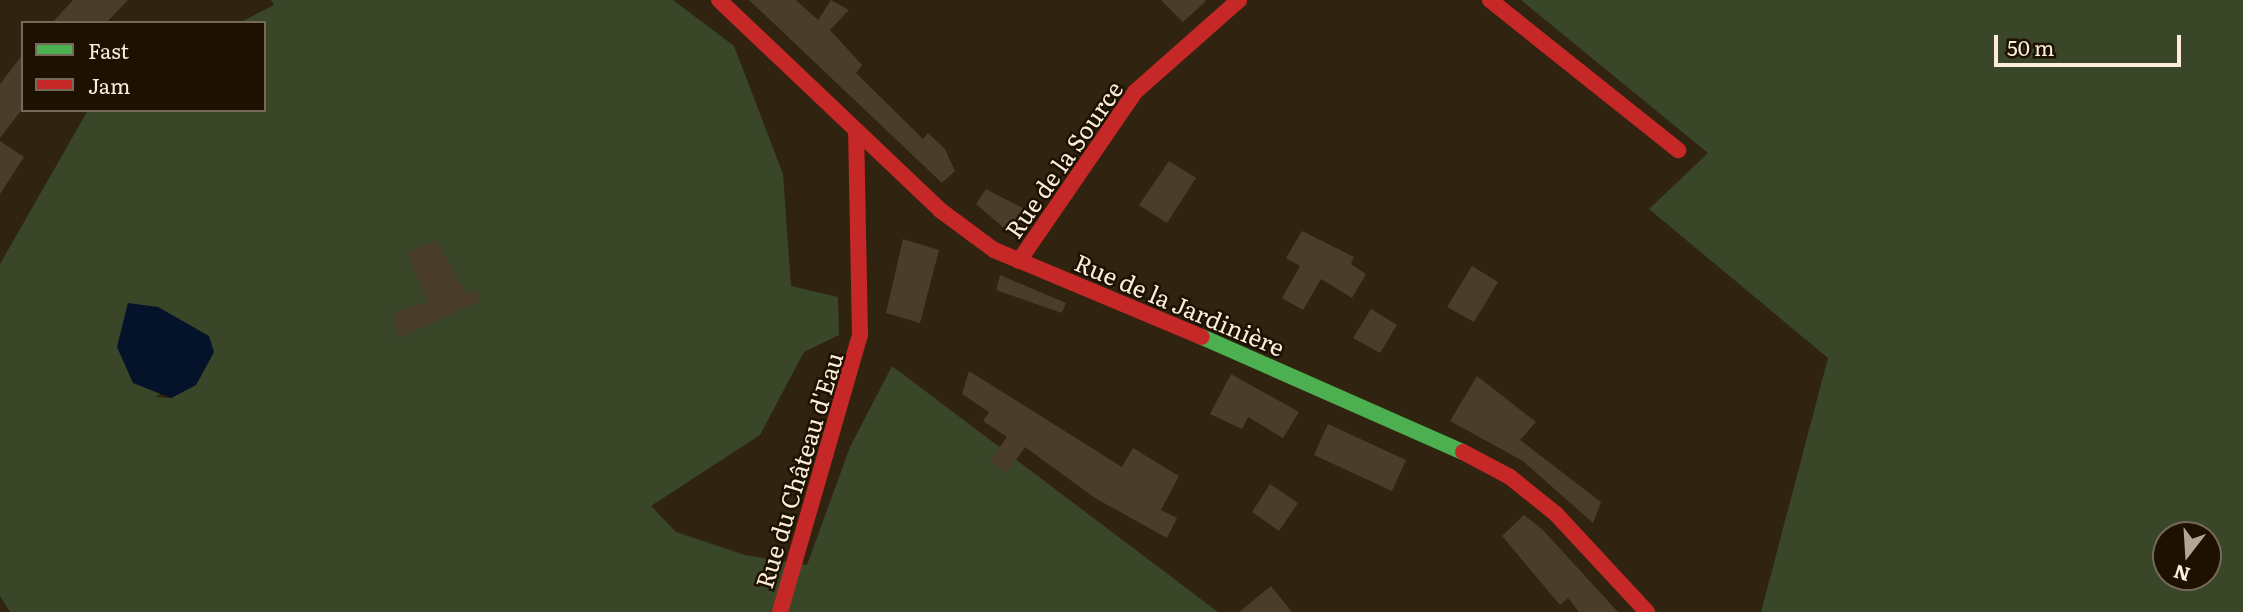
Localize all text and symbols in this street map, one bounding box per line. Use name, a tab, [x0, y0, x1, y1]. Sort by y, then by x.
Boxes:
legend	[21, 21, 266, 112]
scale bar	[1998, 21, 2185, 65]
text: 50 m	[2007, 31, 2054, 62]
text: Fast	[88, 34, 129, 65]
text: Jam	[88, 69, 130, 100]
street label: Rue de la Source	[998, 75, 1128, 243]
street label: Rue de la Jardinière	[1071, 247, 1289, 361]
street label: Rue du Château d'Eau	[748, 348, 848, 592]
north arrow	[2152, 521, 2222, 591]
text: N	[2170, 558, 2193, 590]

